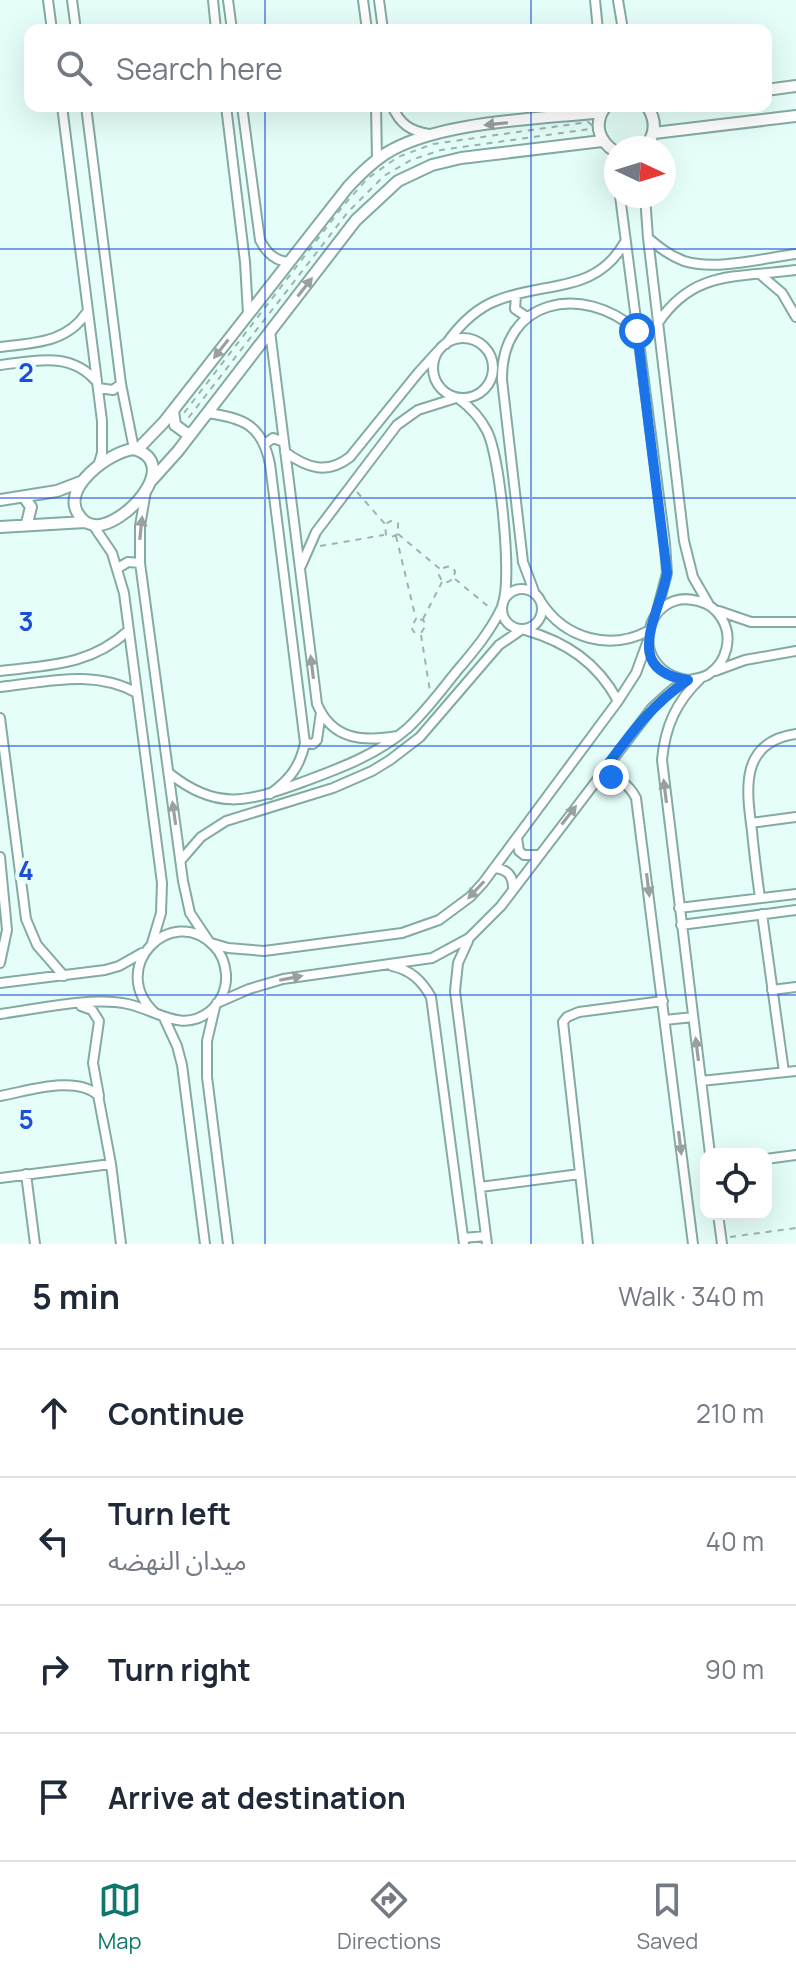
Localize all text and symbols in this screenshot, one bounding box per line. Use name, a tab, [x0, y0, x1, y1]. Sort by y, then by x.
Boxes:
search box	[24, 24, 772, 112]
icon: search	[52, 46, 96, 90]
text: Search here	[116, 48, 283, 89]
one-way arrow	[483, 118, 508, 131]
north arrow	[604, 136, 676, 208]
one-way arrow	[296, 277, 312, 297]
route start	[619, 313, 655, 349]
one-way arrow	[214, 339, 230, 359]
text: 2	[18, 354, 34, 390]
one-way arrow	[134, 515, 147, 540]
text: 3	[18, 603, 34, 639]
one-way arrow	[305, 654, 318, 679]
route end	[593, 759, 629, 795]
one-way arrow	[658, 778, 671, 803]
one-way arrow	[167, 800, 180, 825]
one-way arrow	[560, 805, 577, 825]
text: 4	[18, 852, 34, 888]
one-way arrow	[642, 873, 655, 898]
one-way arrow	[467, 880, 485, 899]
one-way arrow	[278, 971, 303, 983]
one-way arrow	[690, 1036, 703, 1061]
text: 5	[18, 1101, 34, 1137]
one-way arrow	[674, 1131, 687, 1156]
map controls	[700, 1148, 772, 1220]
button: locate	[700, 1148, 772, 1220]
text: 5 min	[32, 1273, 120, 1319]
text: Walk · 340 m	[618, 1278, 764, 1314]
icon: ahead	[32, 1391, 76, 1435]
text: Continue	[108, 1393, 244, 1434]
text: 210 m	[696, 1395, 764, 1431]
text: Turn left	[108, 1493, 231, 1534]
icon: left	[32, 1519, 76, 1563]
text: 40 m	[706, 1523, 764, 1559]
text: ميدان النهضه	[108, 1542, 247, 1578]
icon: right	[32, 1647, 76, 1691]
text: Turn right	[108, 1649, 251, 1690]
text: 90 m	[705, 1651, 764, 1687]
icon: arrive	[32, 1775, 76, 1819]
text: Arrive at destination	[108, 1777, 406, 1818]
tab: Map	[98, 1878, 142, 1956]
tab: Directions	[337, 1878, 441, 1956]
tab: Saved	[636, 1878, 698, 1956]

